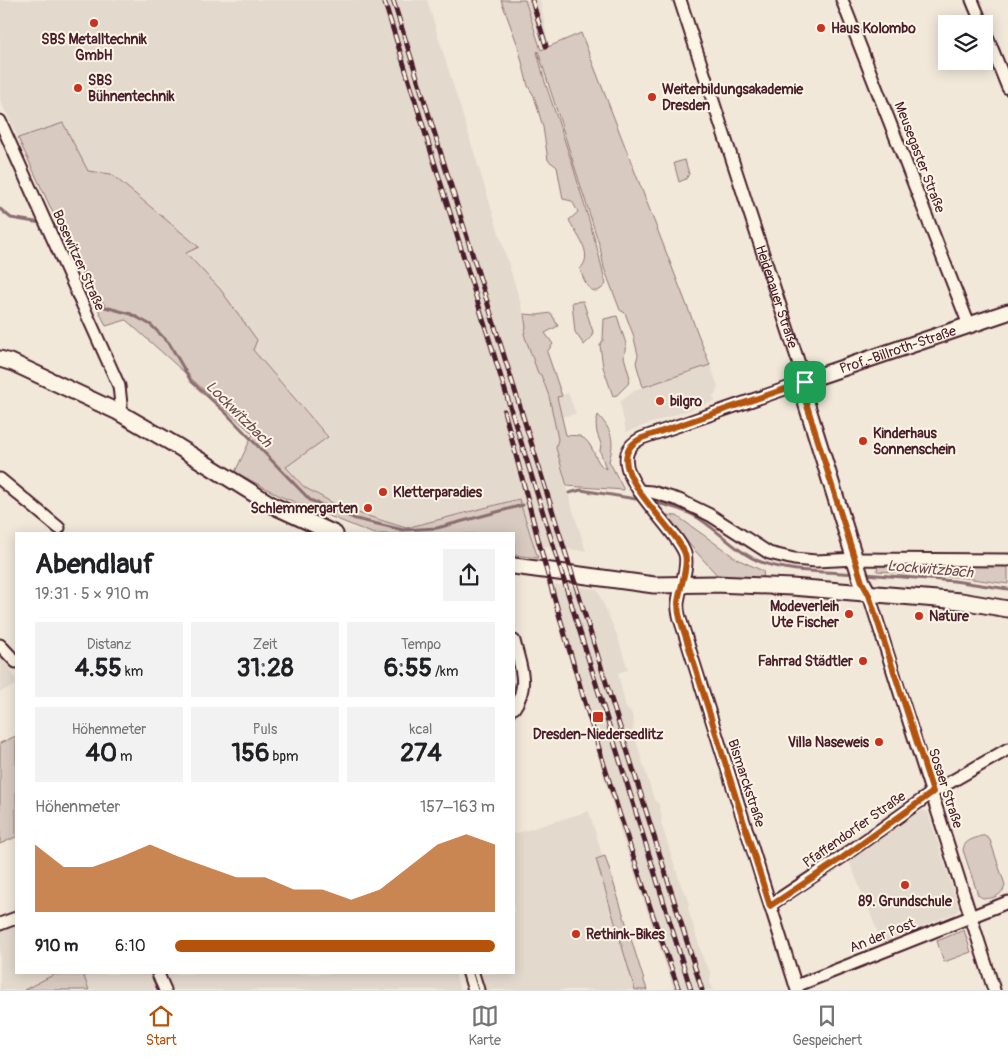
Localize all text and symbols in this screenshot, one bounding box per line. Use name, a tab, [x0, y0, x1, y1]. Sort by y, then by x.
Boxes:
map controls	[938, 15, 993, 70]
button: layers	[938, 15, 993, 70]
marker: SBS Metalltechnik GmbH	[88, 17, 100, 29]
place label: Haus Kolombo	[831, 20, 916, 37]
marker: Haus Kolombo	[815, 22, 827, 34]
place label: SBS Metalltechnik GmbH	[41, 31, 147, 64]
place label: SBS Bühnentechnik	[88, 72, 175, 105]
place label: Weiterbildungsakademie Dresden	[662, 81, 804, 114]
marker: SBS Bühnentechnik	[72, 82, 84, 94]
marker: Weiterbildungsakademie Dresden	[646, 91, 658, 103]
street label: Meusegaster Straße	[891, 99, 949, 215]
street label: Bosewitzer Straße	[49, 207, 108, 313]
street label: Heidenauer Straße	[752, 243, 801, 350]
street label: Prof.-Billroth-Straße	[837, 322, 958, 377]
pin	[784, 361, 826, 403]
icon: arrive	[791, 368, 819, 396]
water label: Lockwitzbach	[202, 377, 276, 452]
place label: bilgro	[670, 393, 702, 410]
marker: bilgro	[654, 395, 666, 407]
place label: Kinderhaus Sonnenschein	[873, 425, 956, 458]
marker: Kinderhaus Sonnenschein	[857, 435, 869, 447]
place label: Kletterparadies	[393, 484, 483, 501]
marker: Kletterparadies	[377, 486, 389, 498]
place label: Schlemmergarten	[251, 500, 358, 517]
marker: Schlemmergarten	[362, 502, 374, 514]
text: Abendlauf	[35, 547, 154, 582]
button: share	[443, 549, 495, 601]
water label: Lockwitzbach	[886, 556, 975, 583]
text: 19:31 · 5 × 910 m	[35, 584, 149, 604]
place label: Modeverleih Ute Fischer	[770, 598, 840, 631]
marker: Modeverleih Ute Fischer	[843, 608, 855, 620]
place label: Nature	[929, 608, 970, 625]
marker: Nature	[913, 610, 925, 622]
text: Distanz	[87, 636, 131, 653]
text: Zeit	[253, 636, 277, 653]
text: Tempo	[401, 636, 441, 653]
text: 4.55	[75, 653, 122, 684]
text: 31:28	[237, 653, 293, 684]
text: 6:55	[384, 653, 432, 684]
place label: Fahrrad Städtler	[758, 653, 854, 670]
marker: Fahrrad Städtler	[857, 655, 869, 667]
text: km	[122, 663, 143, 680]
text: /km	[432, 663, 458, 680]
marker: Dresden-Niedersedlitz	[591, 710, 605, 724]
text: Höhenmeter	[72, 721, 146, 738]
text: Puls	[253, 721, 277, 738]
text: kcal	[410, 721, 432, 738]
place label: Dresden-Niedersedlitz	[533, 726, 664, 743]
place label: Villa Naseweis	[788, 734, 870, 751]
marker: Villa Naseweis	[873, 736, 885, 748]
street label: Bismarckstraße	[724, 737, 769, 829]
text: 40	[85, 738, 117, 769]
text: 156	[232, 738, 269, 769]
text: 274	[400, 738, 442, 769]
street label: Sosaer Straße	[925, 746, 966, 830]
text: m	[117, 748, 133, 765]
text: bpm	[269, 748, 298, 765]
street label: Pfaffendorfer Straße	[800, 787, 909, 871]
text: Höhenmeter	[35, 797, 120, 817]
text: 157–163 m	[420, 797, 495, 817]
marker: 89. Grundschule	[899, 879, 911, 891]
place label: 89. Grundschule	[858, 893, 953, 910]
street label: An der Post	[847, 915, 918, 956]
place label: Rethink-Bikes	[586, 926, 666, 943]
marker: Rethink-Bikes	[570, 928, 582, 940]
text: 910 m	[35, 936, 78, 956]
text: 6:10	[115, 936, 146, 956]
tab: Start	[146, 1002, 177, 1049]
tab: Karte	[468, 1002, 501, 1049]
tab: Gespeichert	[792, 1002, 862, 1049]

